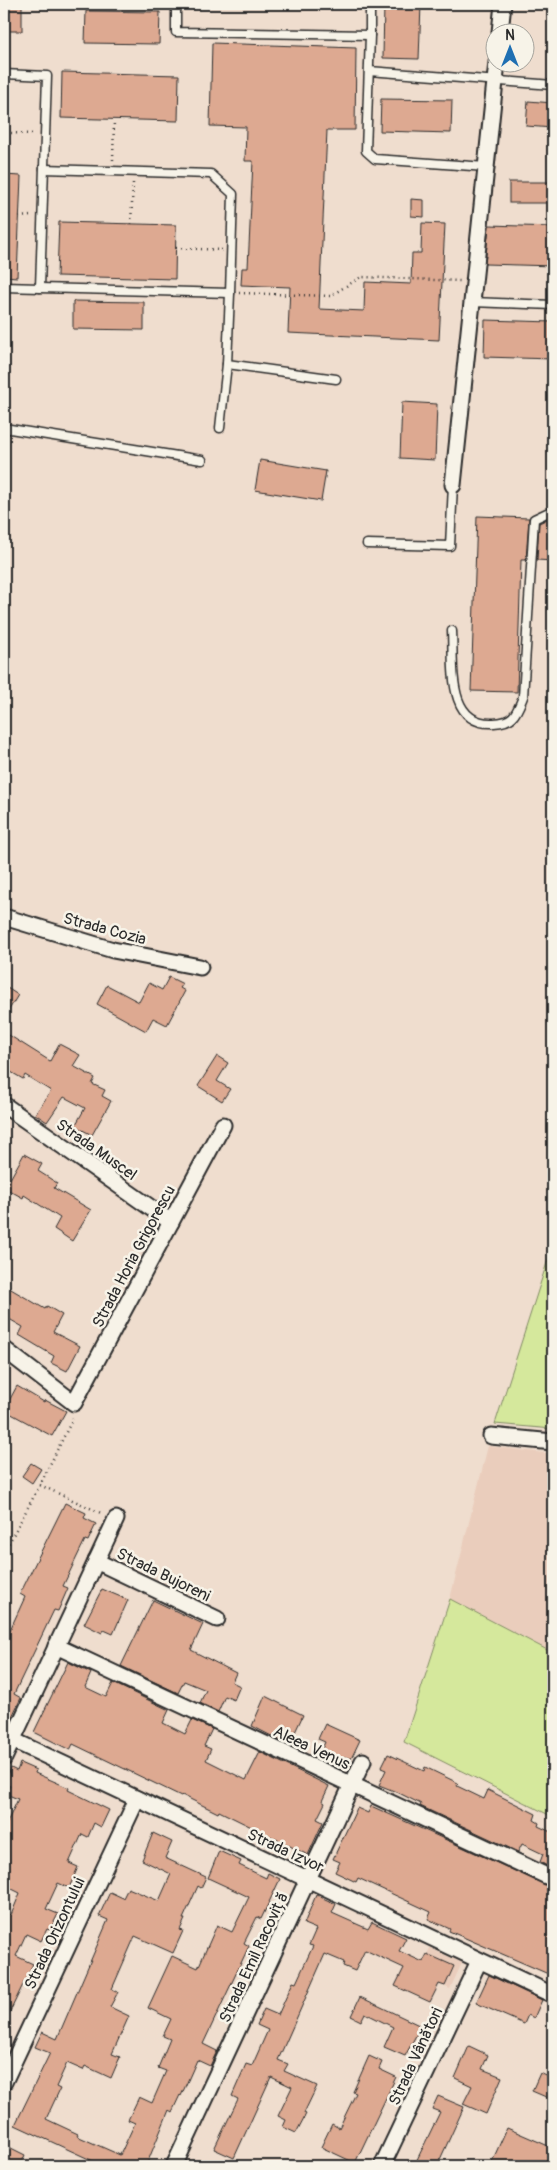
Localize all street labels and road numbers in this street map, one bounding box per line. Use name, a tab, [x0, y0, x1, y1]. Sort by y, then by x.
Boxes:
street label: Strada Cozia	[61, 908, 148, 950]
street label: Strada Muscel	[52, 1115, 141, 1185]
street label: Strada Horia Grigorescu	[88, 1182, 180, 1331]
street label: Strada Bujoreni	[113, 1544, 214, 1606]
street label: Aleea Venus	[270, 1721, 353, 1774]
street label: Strada Izvor	[244, 1825, 327, 1877]
street label: Strada Orizontului	[20, 1874, 90, 1993]
street label: Strada Emil Racoviță	[215, 1889, 293, 2026]
street label: Strada Vânători	[385, 2004, 447, 2109]

